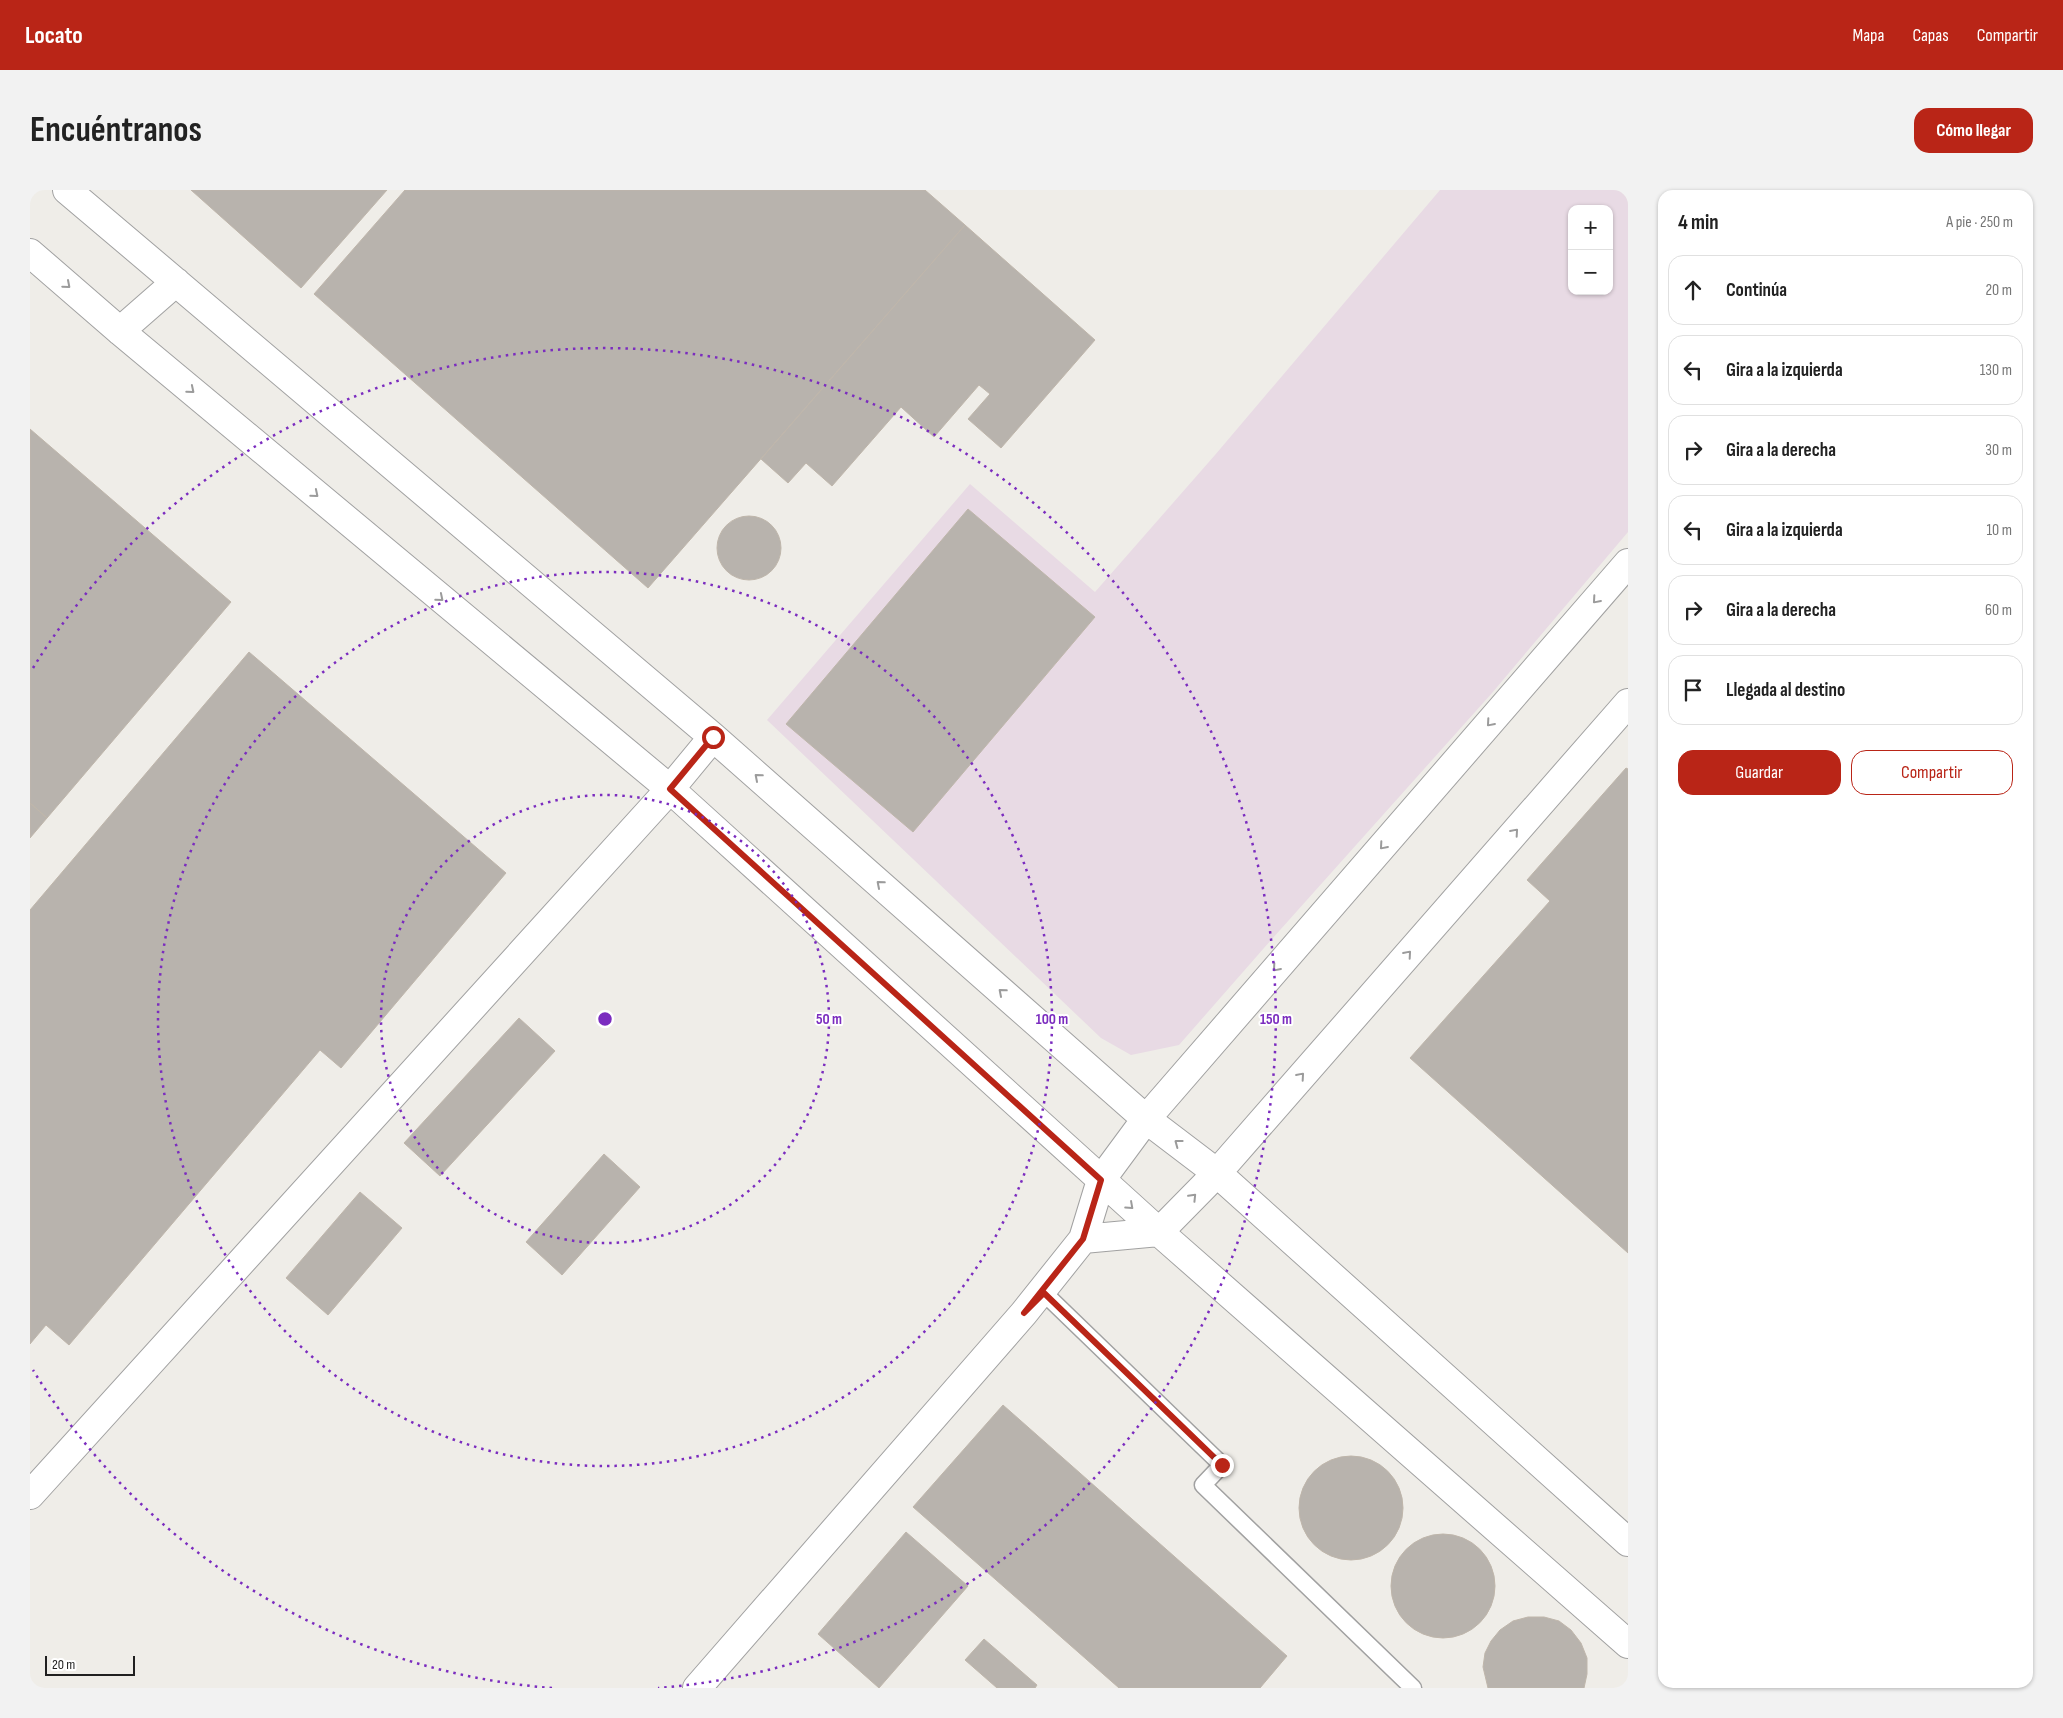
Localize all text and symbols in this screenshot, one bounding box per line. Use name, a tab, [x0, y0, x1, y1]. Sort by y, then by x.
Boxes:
text: Locato	[25, 21, 83, 50]
text: Mapa	[1852, 25, 1884, 46]
text: Capas	[1912, 25, 1949, 46]
text: Compartir	[1977, 25, 2038, 46]
button: Cómo llegar	[1914, 108, 2033, 153]
text: Encuéntranos	[30, 109, 202, 152]
map controls	[1568, 205, 1613, 295]
button: +	[1568, 205, 1613, 250]
text: 4 min	[1678, 210, 1719, 235]
text: A pie · 250 m	[1946, 213, 2013, 232]
button: −	[1568, 250, 1613, 295]
icon: ahead	[1679, 276, 1707, 304]
one-way arrow	[61, 279, 70, 288]
text: Continúa	[1726, 279, 1787, 302]
text: 20 m	[1985, 281, 2012, 300]
icon: left	[1679, 356, 1707, 384]
text: Gira a la izquierda	[1726, 359, 1843, 382]
text: 130 m	[1980, 361, 2012, 380]
one-way arrow	[185, 385, 194, 394]
icon: right	[1679, 436, 1707, 464]
text: Gira a la derecha	[1726, 439, 1836, 462]
text: 30 m	[1985, 441, 2012, 460]
one-way arrow	[310, 489, 319, 498]
icon: left	[1679, 516, 1707, 544]
text: Gira a la izquierda	[1726, 519, 1843, 542]
text: 10 m	[1986, 521, 2012, 540]
one-way arrow	[435, 593, 444, 602]
one-way arrow	[1593, 595, 1602, 604]
icon: right	[1679, 596, 1707, 624]
text: Gira a la derecha	[1726, 599, 1836, 622]
text: 60 m	[1985, 601, 2012, 620]
icon: arrive	[1679, 676, 1707, 704]
text: Llegada al destino	[1726, 679, 1845, 702]
one-way arrow	[1487, 717, 1495, 726]
route start	[702, 726, 725, 749]
button: Guardar	[1678, 750, 1841, 795]
button: Compartir	[1851, 750, 2013, 795]
one-way arrow	[755, 774, 764, 783]
one-way arrow	[1510, 828, 1519, 837]
one-way arrow	[1380, 840, 1389, 849]
one-way arrow	[877, 882, 886, 890]
one-way arrow	[1403, 951, 1412, 960]
one-way arrow	[1273, 963, 1282, 972]
one-way arrow	[998, 989, 1007, 998]
centre of rings	[596, 1010, 614, 1028]
text: 50 m	[816, 1010, 842, 1029]
text: 100 m	[1036, 1010, 1068, 1029]
text: 150 m	[1260, 1010, 1292, 1029]
one-way arrow	[1296, 1073, 1305, 1082]
one-way arrow	[1175, 1141, 1184, 1149]
one-way arrow	[1187, 1194, 1196, 1203]
one-way arrow	[1124, 1200, 1133, 1209]
route end	[1211, 1454, 1234, 1477]
scale bar	[45, 1653, 135, 1676]
text: 20 m	[52, 1656, 75, 1673]

